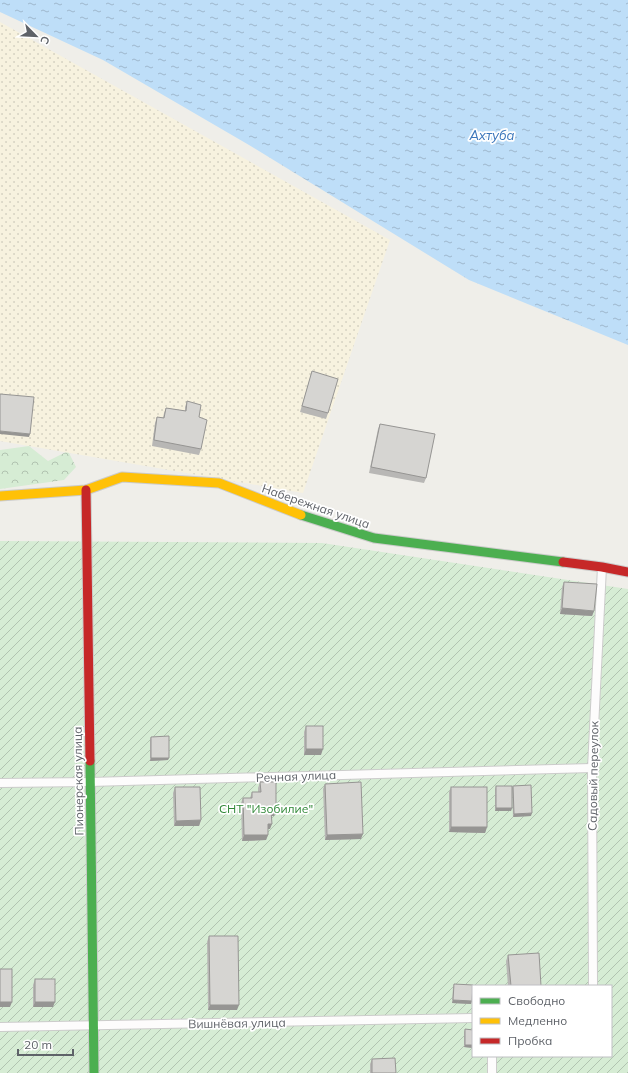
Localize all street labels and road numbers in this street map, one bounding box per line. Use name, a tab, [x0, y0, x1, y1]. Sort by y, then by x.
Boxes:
street label: Набережная улица	[260, 481, 372, 531]
street label: Садовый переулок	[585, 720, 601, 831]
street label: Пионерская улица	[70, 726, 86, 836]
street label: Речная улица	[256, 767, 336, 785]
street label: Вишнёвая улица	[188, 1015, 286, 1031]

